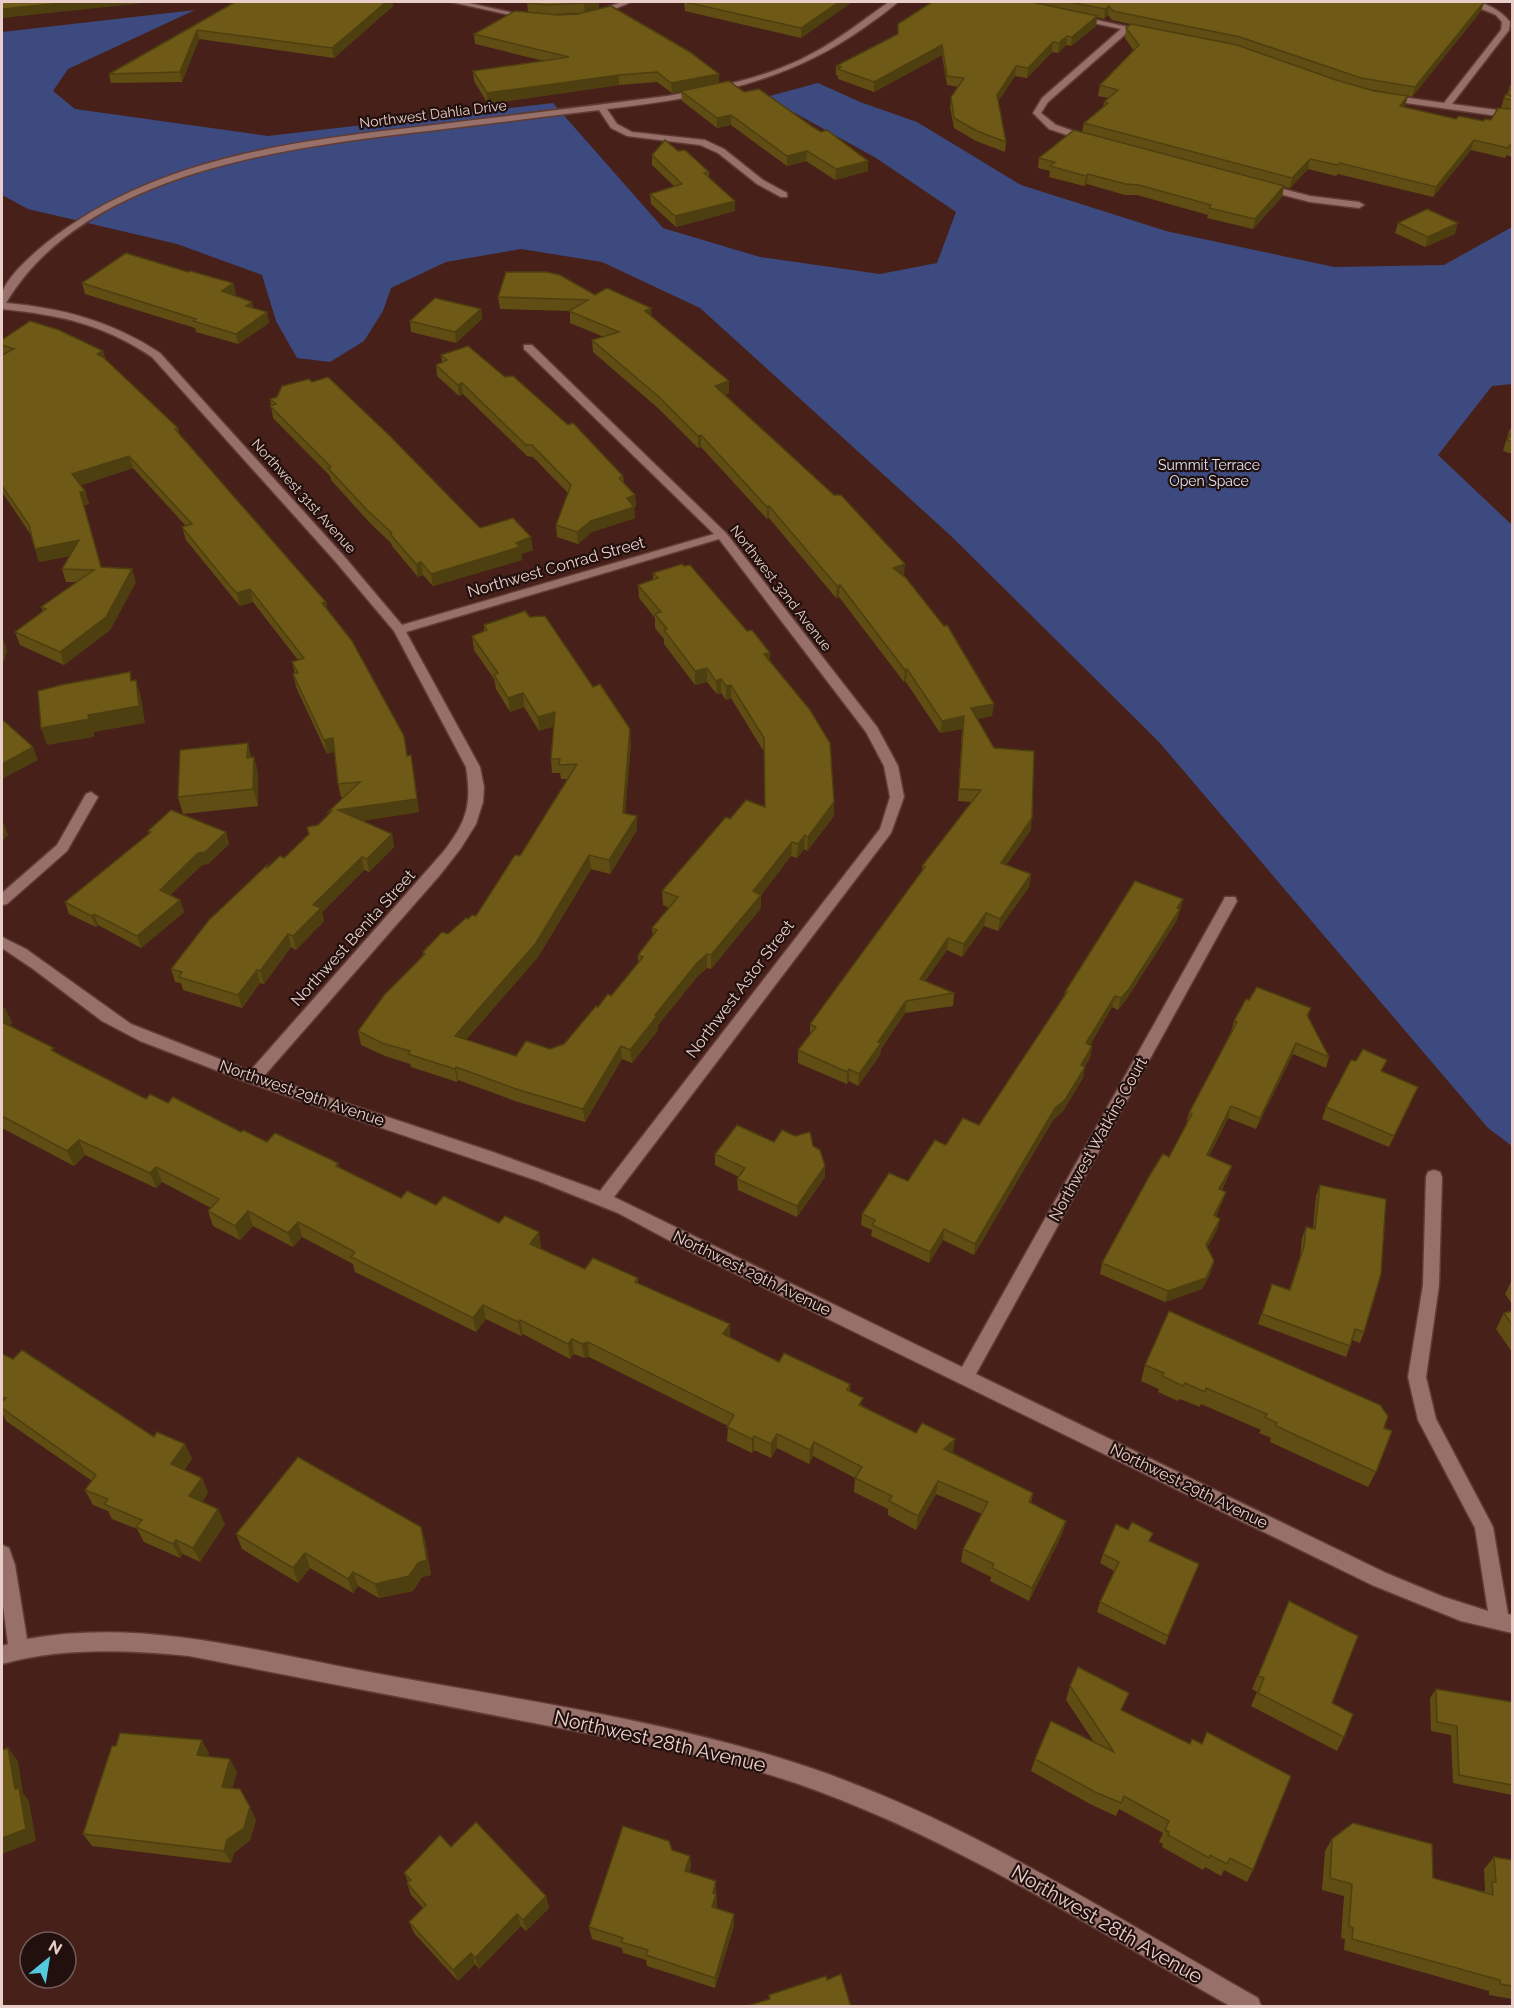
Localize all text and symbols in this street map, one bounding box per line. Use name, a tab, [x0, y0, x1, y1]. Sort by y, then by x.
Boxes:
street label: Northwest Dahlia Drive	[358, 97, 508, 131]
street label: Northwest 31st Avenue	[248, 436, 360, 556]
park label: Summit Terrace Open Space	[1158, 457, 1260, 489]
street label: Northwest 32nd Avenue	[727, 522, 835, 654]
street label: Northwest Conrad Street	[465, 532, 647, 601]
street label: Northwest Benita Street	[287, 866, 420, 1010]
street label: Northwest Astor Street	[682, 916, 798, 1062]
street label: Northwest Watkins Court	[1045, 1053, 1151, 1224]
street label: Northwest 29th Avenue	[217, 1056, 387, 1130]
street label: Northwest 29th Avenue	[670, 1226, 834, 1320]
street label: Northwest 29th Avenue	[1107, 1439, 1271, 1533]
street label: Northwest 28th Avenue	[552, 1705, 769, 1777]
street label: Northwest 28th Avenue	[1007, 1859, 1207, 1989]
north arrow	[18, 1930, 78, 1990]
text: N	[45, 1936, 65, 1959]

